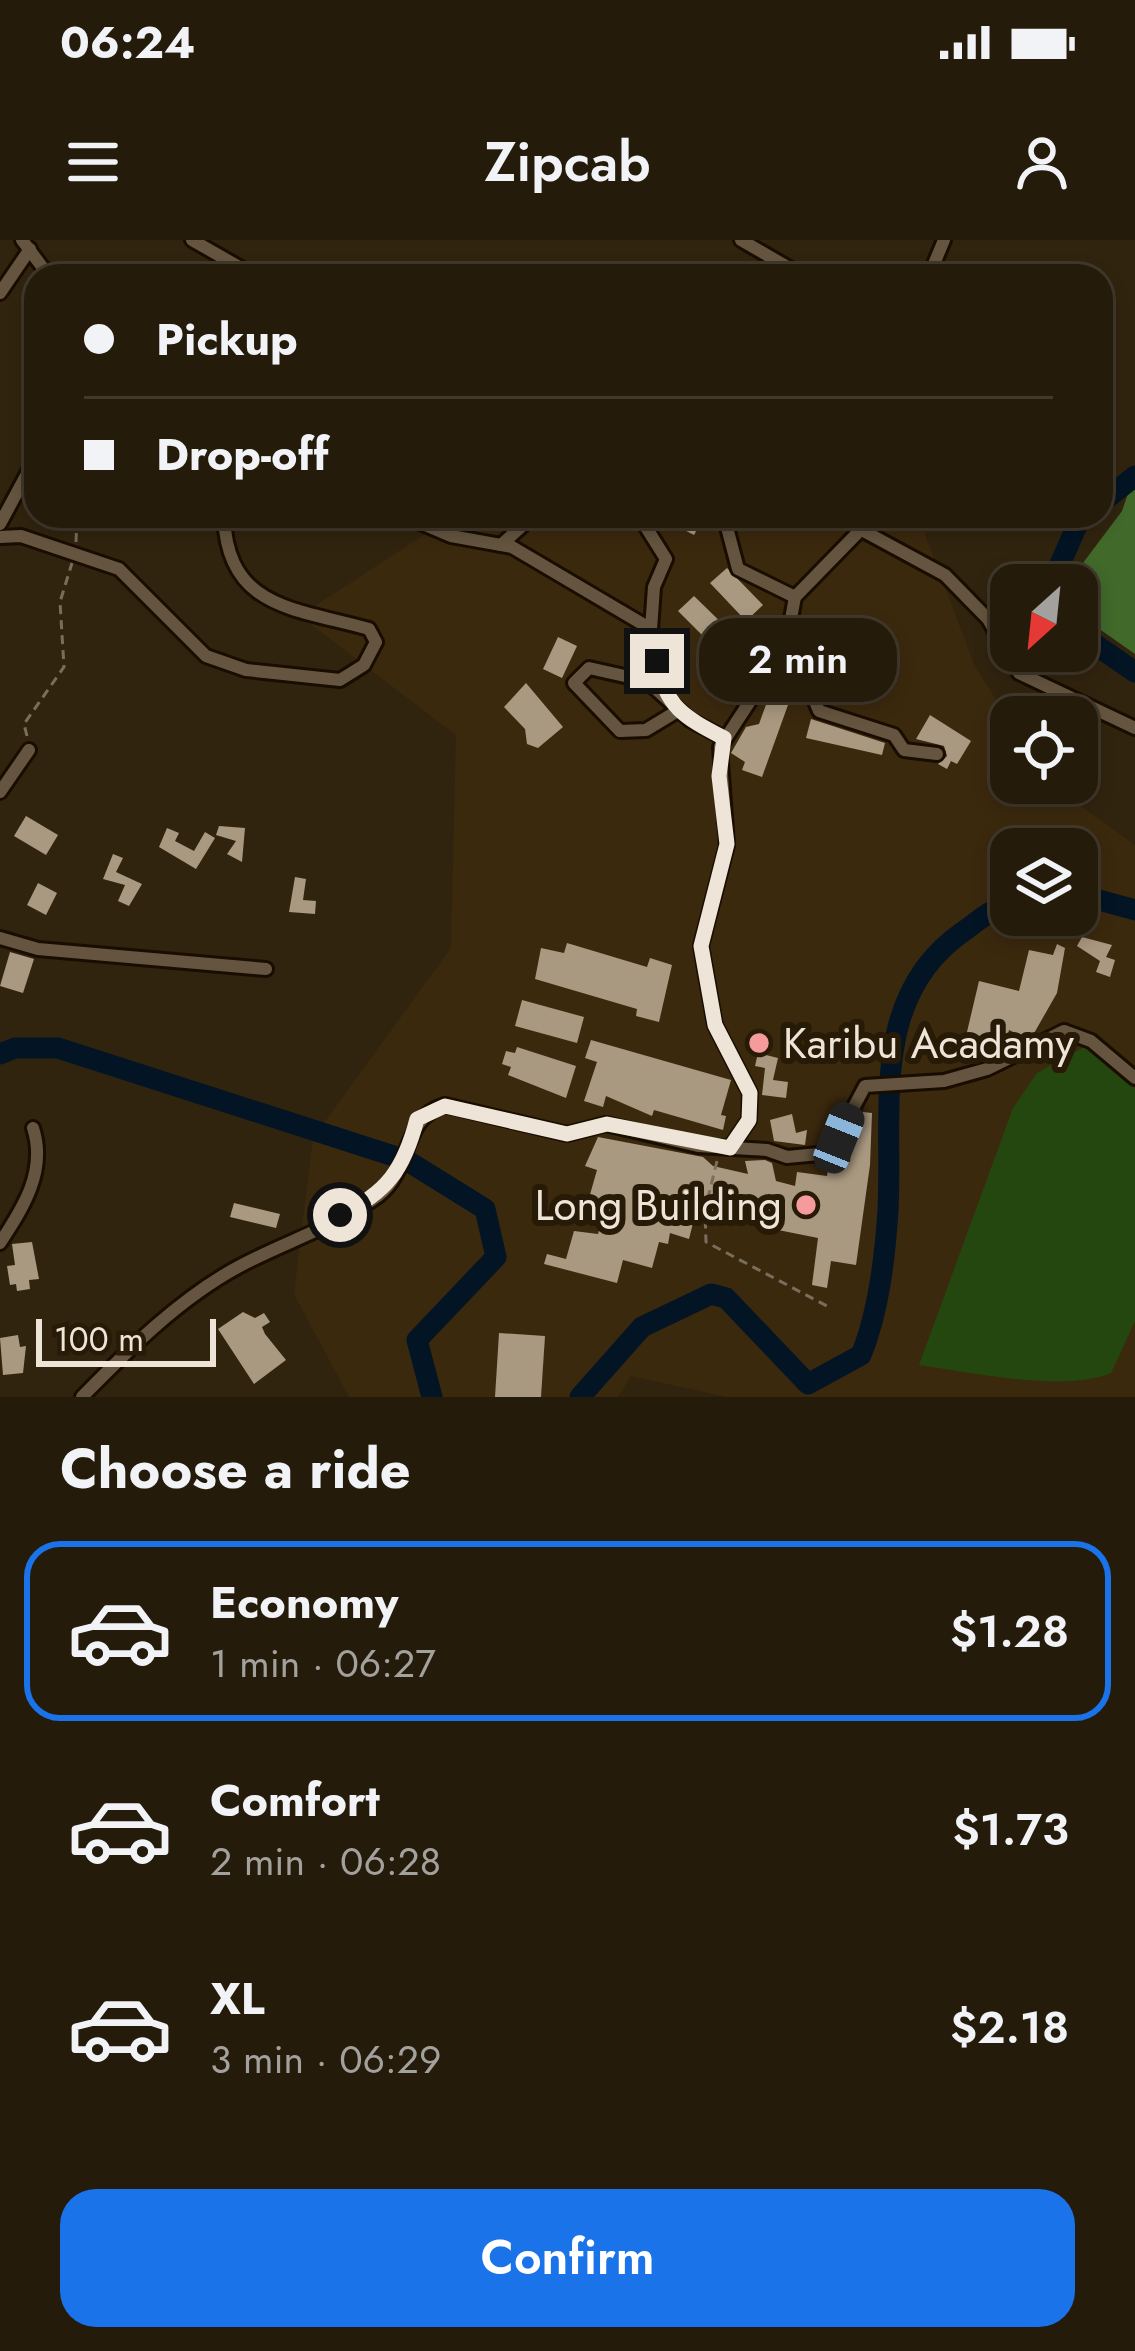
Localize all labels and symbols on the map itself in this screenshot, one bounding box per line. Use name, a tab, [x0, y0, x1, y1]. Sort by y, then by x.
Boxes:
north arrow	[990, 564, 1098, 672]
callout: 2 min	[699, 619, 897, 703]
route end	[630, 634, 684, 688]
place label: Karibu Acadamy	[783, 1013, 1075, 1074]
marker: Karibu Acadamy	[746, 1030, 772, 1056]
car	[809, 1098, 869, 1178]
place label: Long Building	[535, 1175, 782, 1236]
route start	[313, 1188, 367, 1242]
marker: Long Building	[793, 1192, 819, 1218]
scale bar	[36, 1313, 216, 1366]

